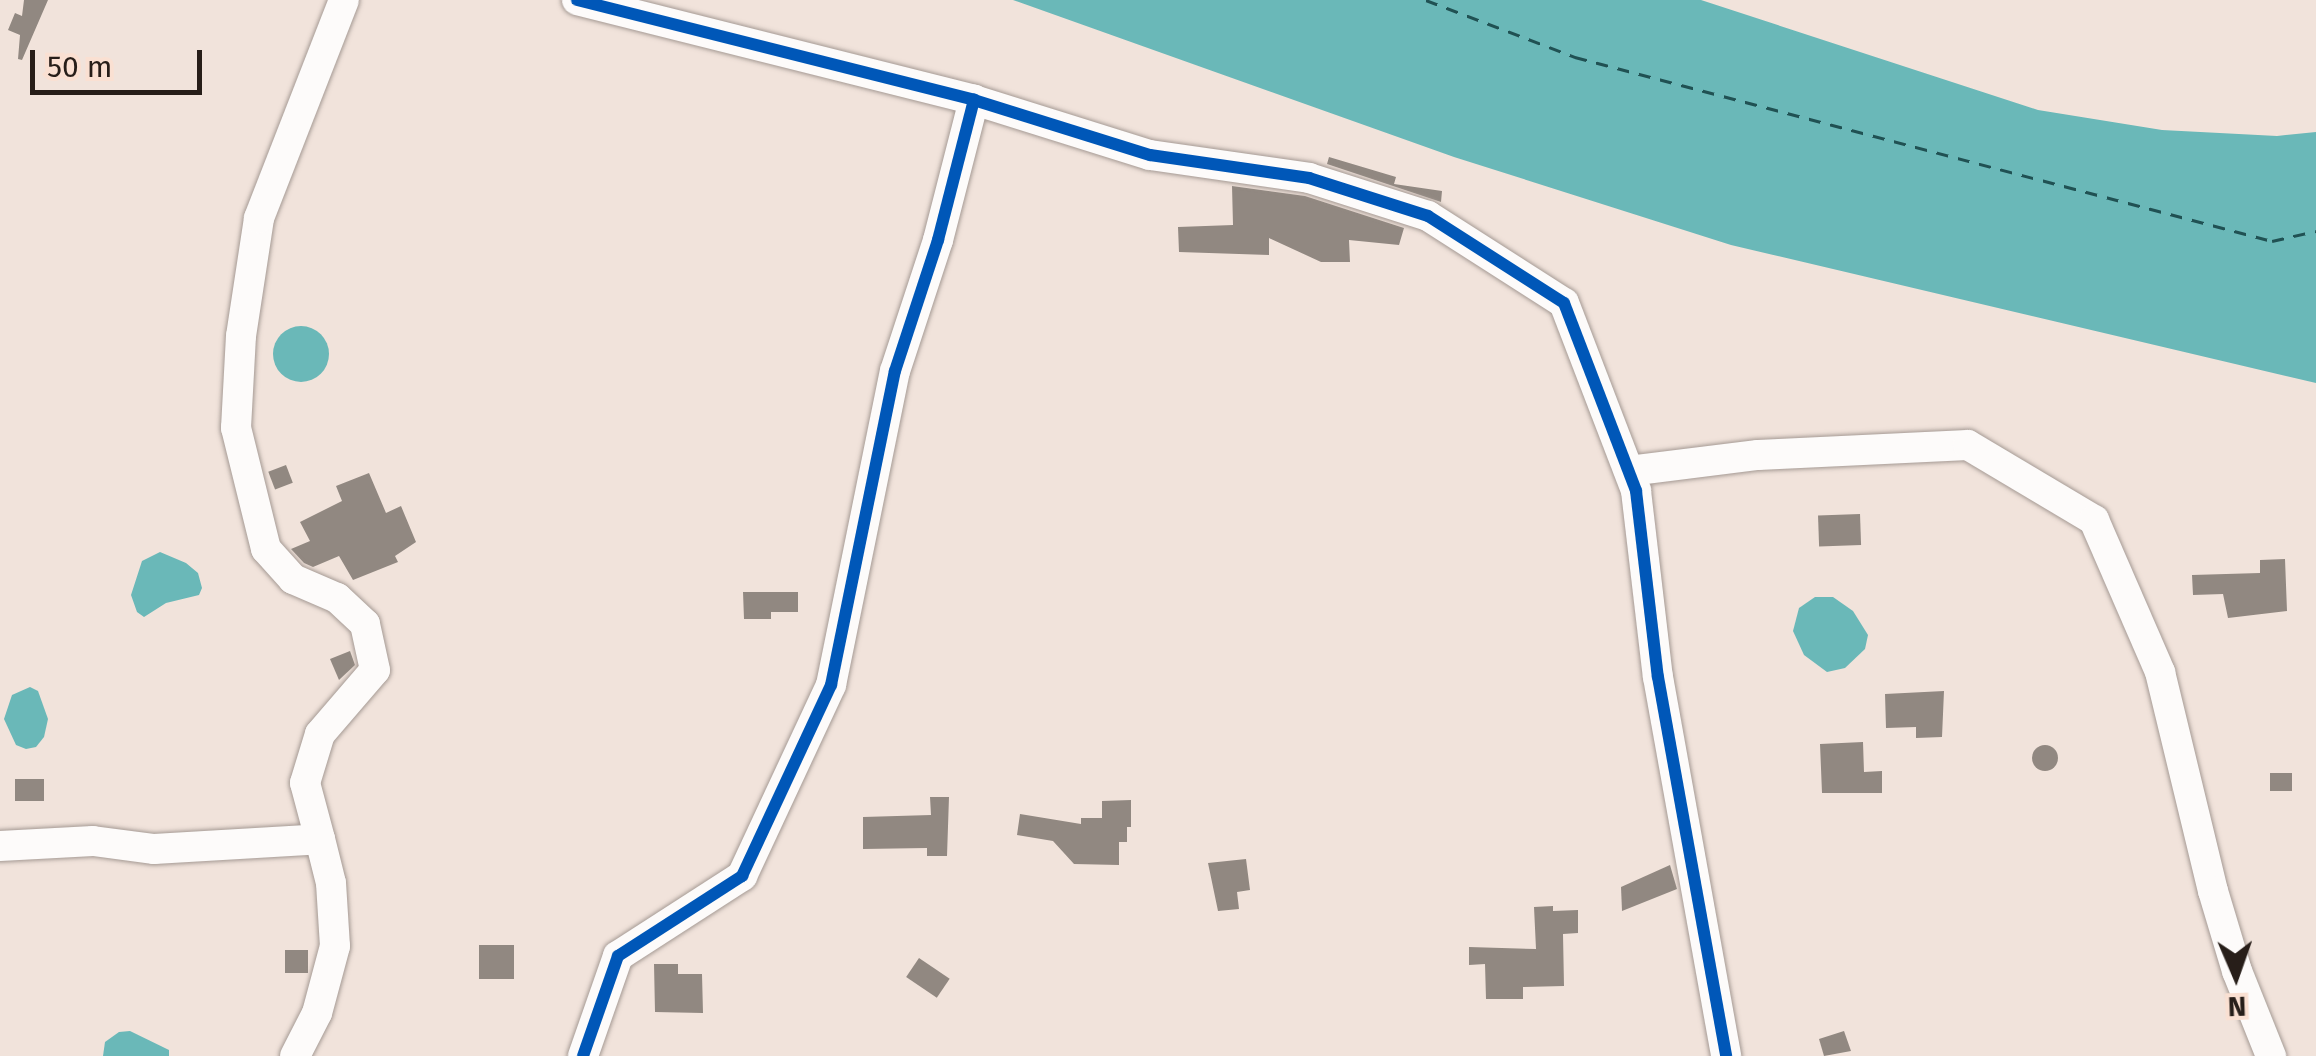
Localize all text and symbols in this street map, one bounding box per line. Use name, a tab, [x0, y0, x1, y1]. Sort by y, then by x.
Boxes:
scale bar	[35, 30, 208, 92]
text: 50 m	[47, 49, 112, 85]
north arrow	[2186, 926, 2286, 1026]
text: N	[2227, 990, 2247, 1023]

